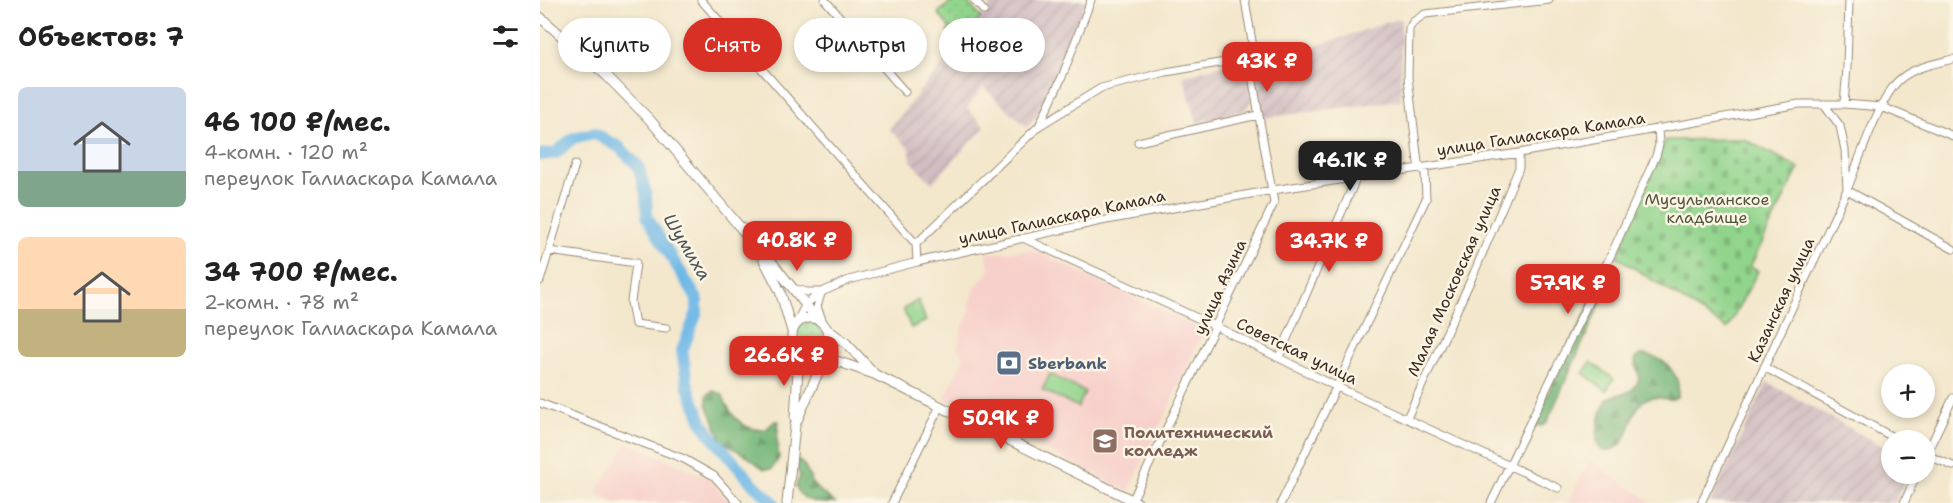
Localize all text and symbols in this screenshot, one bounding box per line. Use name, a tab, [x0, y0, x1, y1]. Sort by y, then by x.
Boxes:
chip: Купить	[558, 18, 671, 72]
chip: Снять	[683, 18, 782, 72]
chip: Фильтры	[794, 18, 927, 72]
chip: Новое	[939, 18, 1045, 72]
text: Объектов: 7	[18, 19, 184, 54]
icon: filters	[489, 20, 522, 53]
pin: 43K ₽	[1225, 42, 1309, 93]
text: 43K ₽	[1236, 48, 1298, 74]
text: 46 100 ₽/мес.	[204, 104, 391, 139]
street label: улица Галиаскара Камала	[1435, 107, 1647, 161]
icon: home	[66, 111, 138, 183]
text: 4-комн. · 120 m²	[204, 139, 368, 165]
pin: 46.1K ₽	[1295, 141, 1405, 192]
text: 46.1K ₽	[1313, 147, 1387, 173]
text: переулок Галиаскара Камала	[204, 165, 497, 191]
street label: Малая Московская улица	[1402, 182, 1506, 380]
street label: улица Галиаскара Камала	[957, 185, 1167, 249]
park label: Мусульманское кладбище	[1645, 189, 1769, 228]
water label: Шумиха	[658, 209, 716, 285]
pin: 40.8K ₽	[742, 221, 852, 272]
pin: 34.7K ₽	[1274, 222, 1384, 273]
text: 40.8K ₽	[757, 227, 837, 253]
text: 34.7K ₽	[1290, 228, 1368, 254]
street label: Казанская улица	[1743, 234, 1819, 366]
street label: улица Азина	[1189, 236, 1251, 338]
text: 34 700 ₽/мес.	[204, 254, 398, 289]
icon: home	[66, 261, 138, 333]
pin: 57.9K ₽	[1513, 264, 1623, 315]
text: 57.9K ₽	[1530, 270, 1606, 296]
text: 2-комн. · 78 m²	[204, 289, 359, 315]
street label: Советская улица	[1233, 313, 1361, 389]
text: переулок Галиаскара Камала	[204, 315, 497, 341]
pin: 26.6K ₽	[729, 336, 839, 387]
text: 26.6K ₽	[743, 342, 825, 368]
bank icon: Sberbank	[994, 348, 1024, 378]
place label: Sberbank	[1028, 353, 1107, 374]
map controls	[1881, 364, 1935, 484]
button: +	[1881, 364, 1935, 418]
pin: 50.9K ₽	[946, 399, 1056, 450]
text: 50.9K ₽	[963, 405, 1039, 431]
place label: Политехнический колледж	[1124, 422, 1273, 461]
school or university icon: Политехнический колледж	[1090, 426, 1120, 456]
button: −	[1881, 430, 1935, 484]

